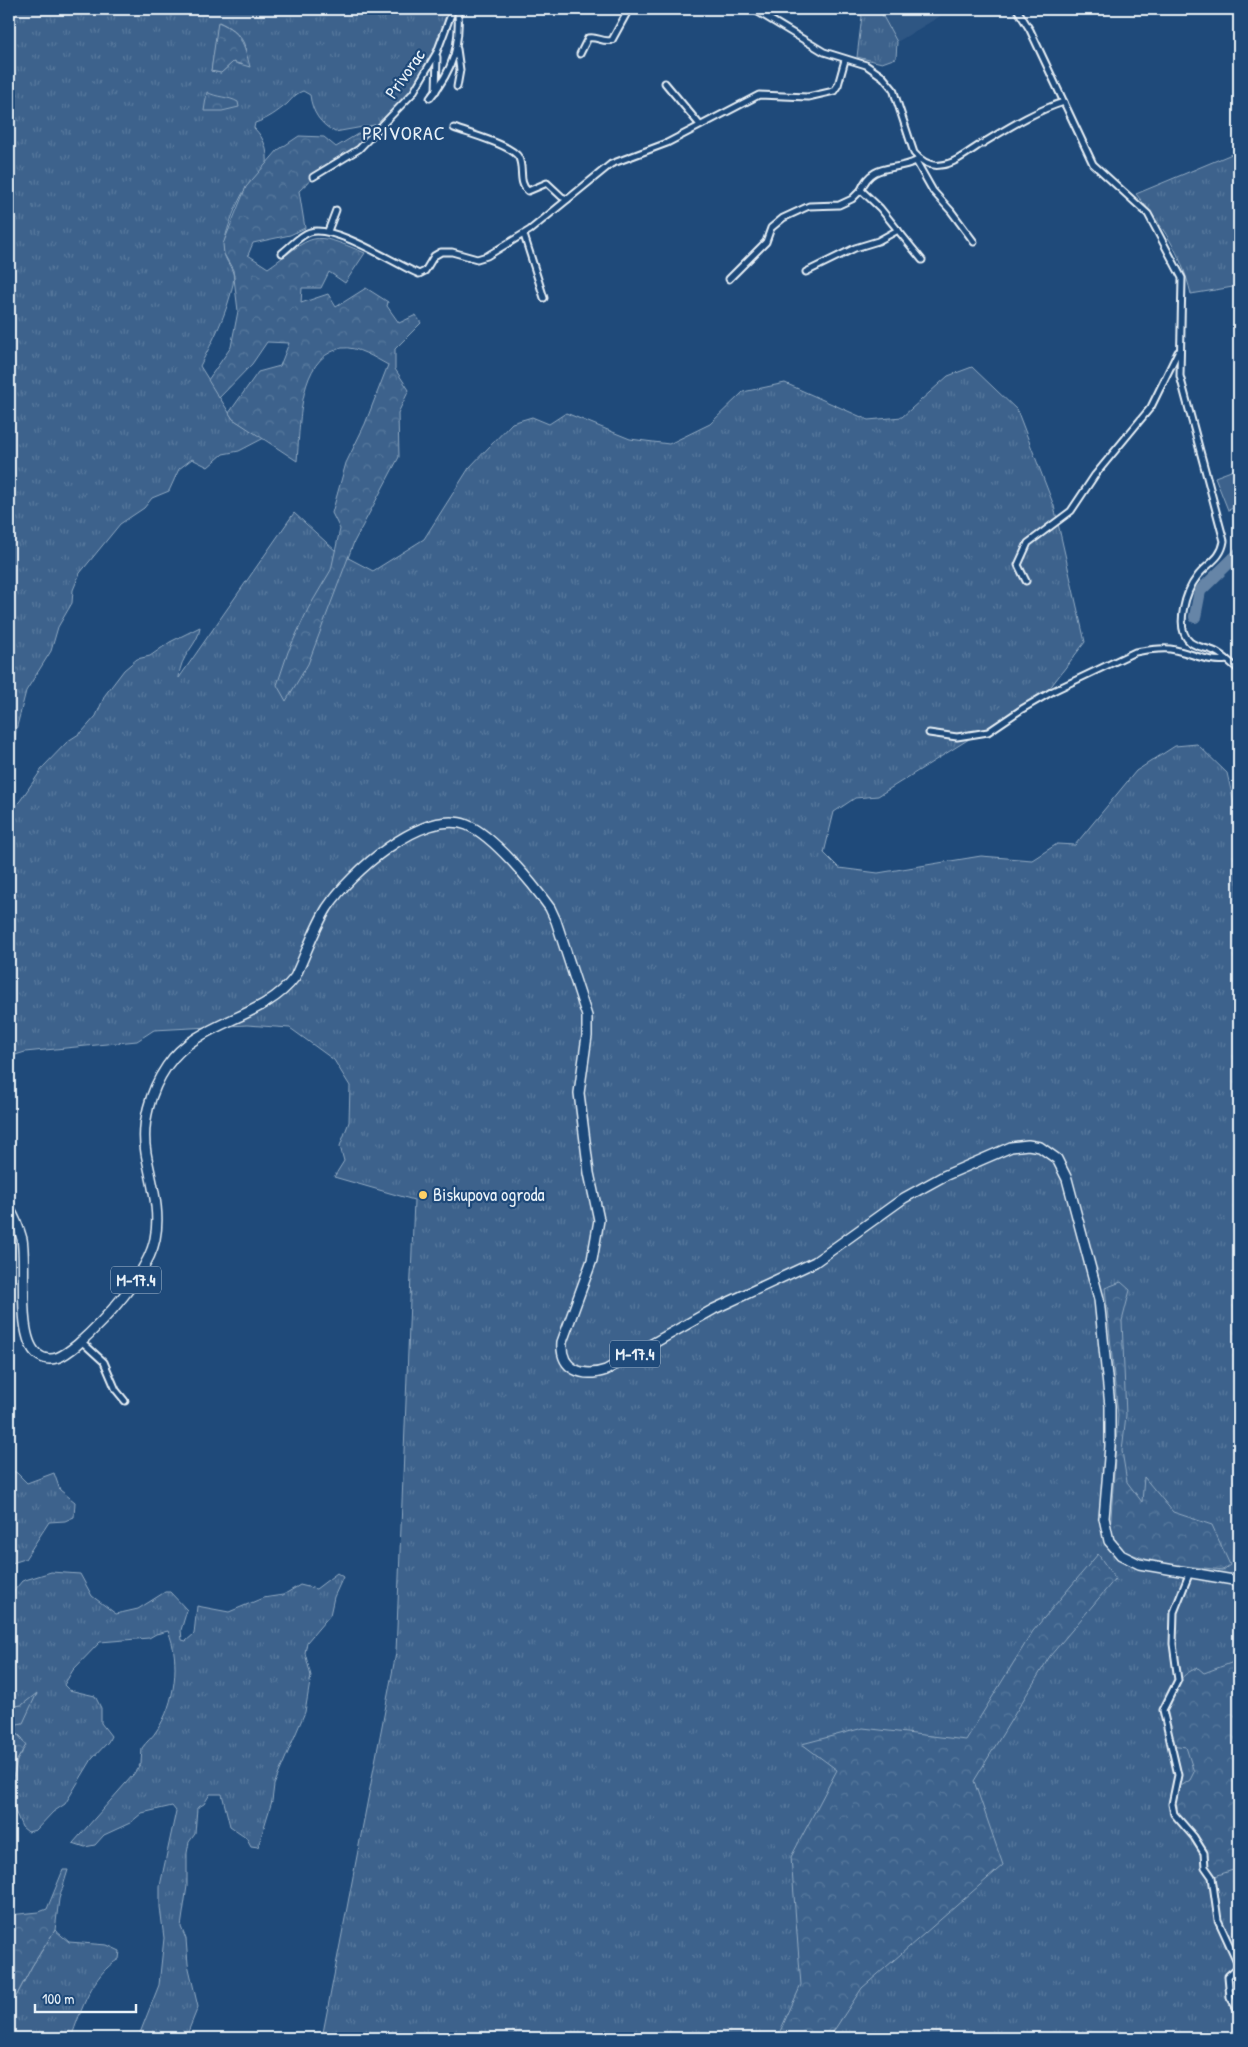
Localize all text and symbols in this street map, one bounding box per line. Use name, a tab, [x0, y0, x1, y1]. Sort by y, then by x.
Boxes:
street label: Privorac	[379, 44, 431, 103]
district label: PRIVORAC	[362, 119, 446, 146]
place label: Biskupova ogroda	[433, 1182, 545, 1207]
marker: Biskupova ogroda	[417, 1189, 429, 1201]
road number: M-17.4	[111, 1266, 161, 1294]
road number: M-17.4	[610, 1340, 660, 1368]
scale bar	[35, 1982, 136, 2014]
text: 100 m	[42, 1988, 75, 2009]

